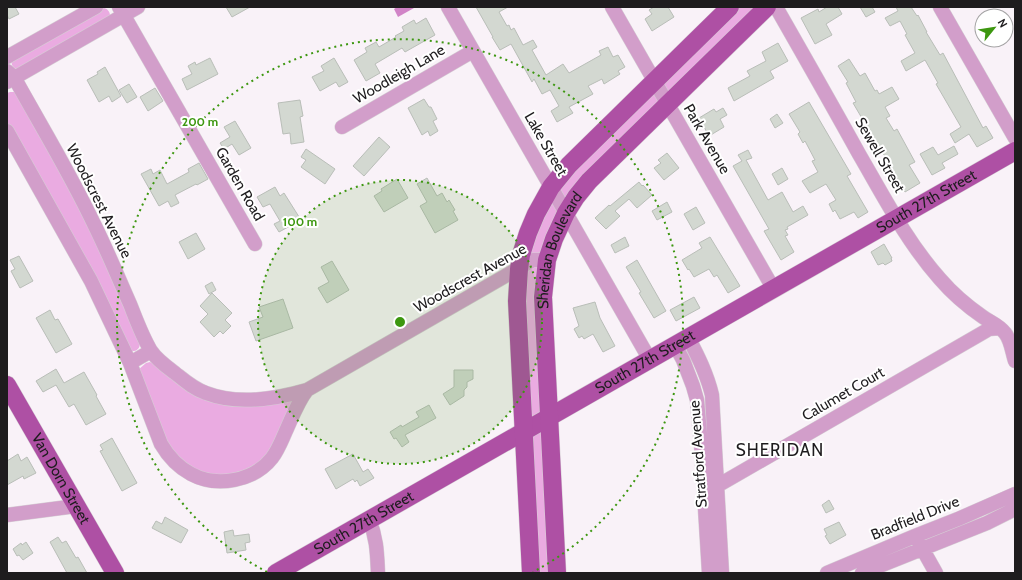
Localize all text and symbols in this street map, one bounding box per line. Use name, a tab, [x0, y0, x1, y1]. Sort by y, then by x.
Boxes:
north arrow	[974, 8, 1014, 48]
text: N	[995, 16, 1011, 30]
street label: Woodleigh Lane	[350, 40, 448, 107]
street label: Park Avenue	[680, 101, 734, 178]
street label: Lake Street	[521, 109, 571, 179]
text: 200 m	[182, 114, 218, 129]
street label: Sewell Street	[851, 114, 909, 196]
street label: Woodscrest Avenue	[62, 141, 136, 261]
street label: Garden Road	[212, 144, 268, 224]
street label: South 27th Street	[873, 166, 979, 237]
street label: Sheridan Boulevard	[534, 188, 586, 309]
text: 100 m	[283, 214, 317, 229]
street label: Woodscrest Avenue	[411, 239, 530, 316]
centre of rings	[393, 315, 407, 329]
street label: South 27th Street	[592, 326, 698, 397]
street label: Calumet Court	[799, 363, 887, 425]
street label: Stratford Avenue	[685, 400, 711, 508]
street label: Van Dorn Street	[28, 430, 94, 527]
district label: SHERIDAN	[736, 440, 824, 460]
street label: South 27th Street	[311, 487, 417, 558]
street label: Bradfield Drive	[868, 492, 962, 544]

